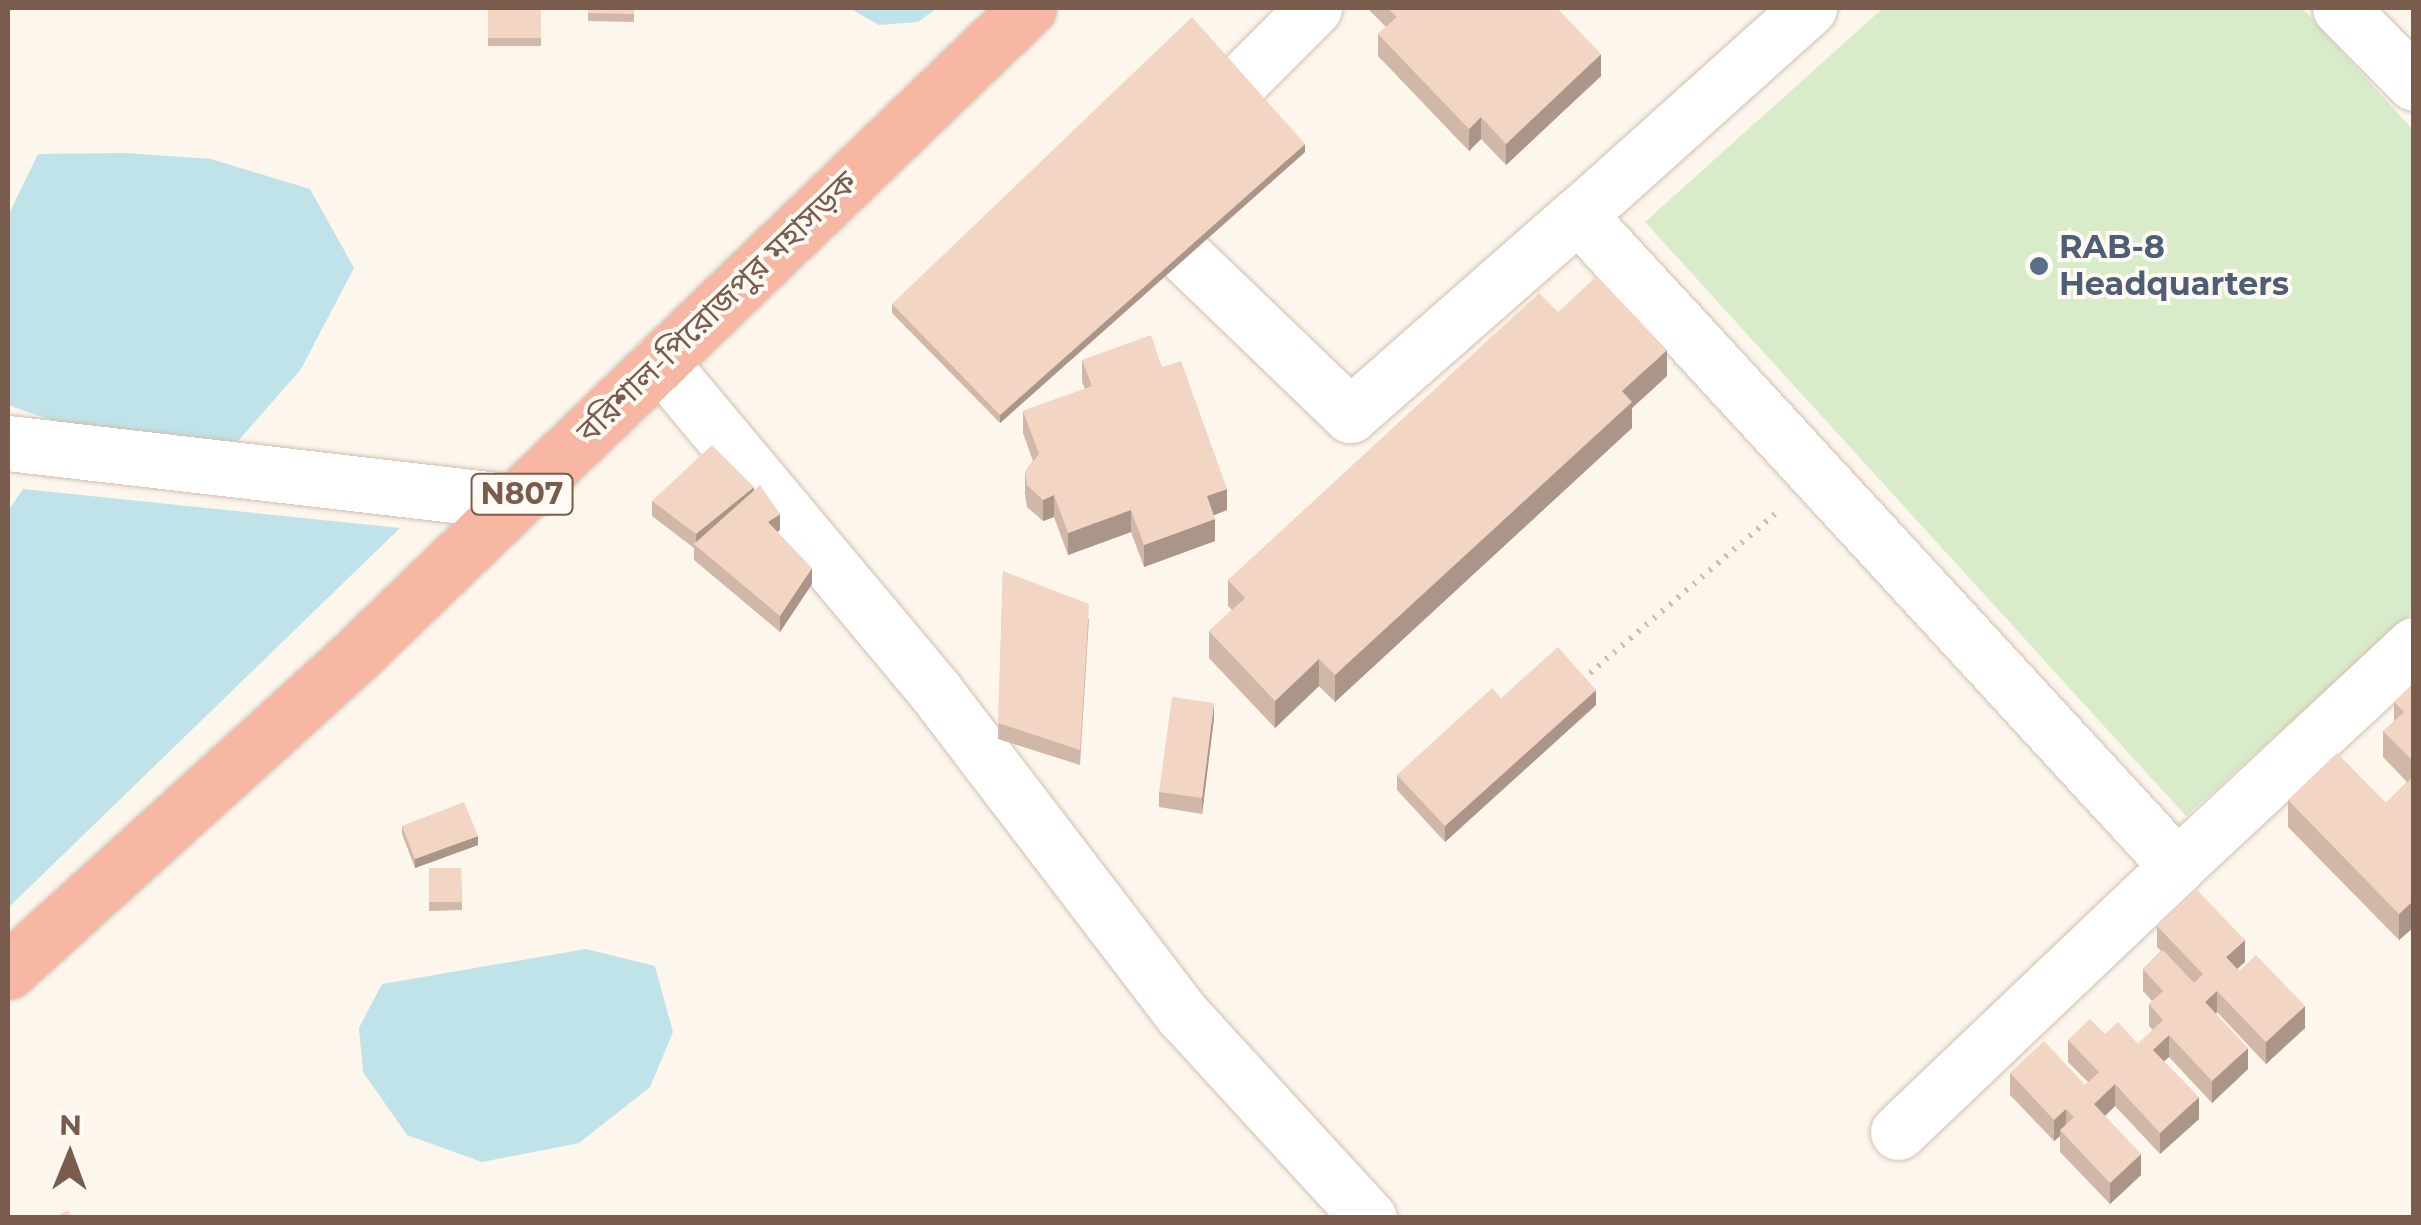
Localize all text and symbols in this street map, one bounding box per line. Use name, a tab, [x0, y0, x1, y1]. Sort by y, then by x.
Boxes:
street label: বরিশাল-পিরোজপুর মহাসড়ক	[569, 163, 865, 451]
place label: RAB-8 Headquarters	[2059, 229, 2289, 304]
marker: RAB-8 Headquarters	[2028, 255, 2050, 277]
road number: N807	[470, 469, 574, 519]
north arrow	[20, 1105, 120, 1205]
text: N	[59, 1108, 82, 1142]

